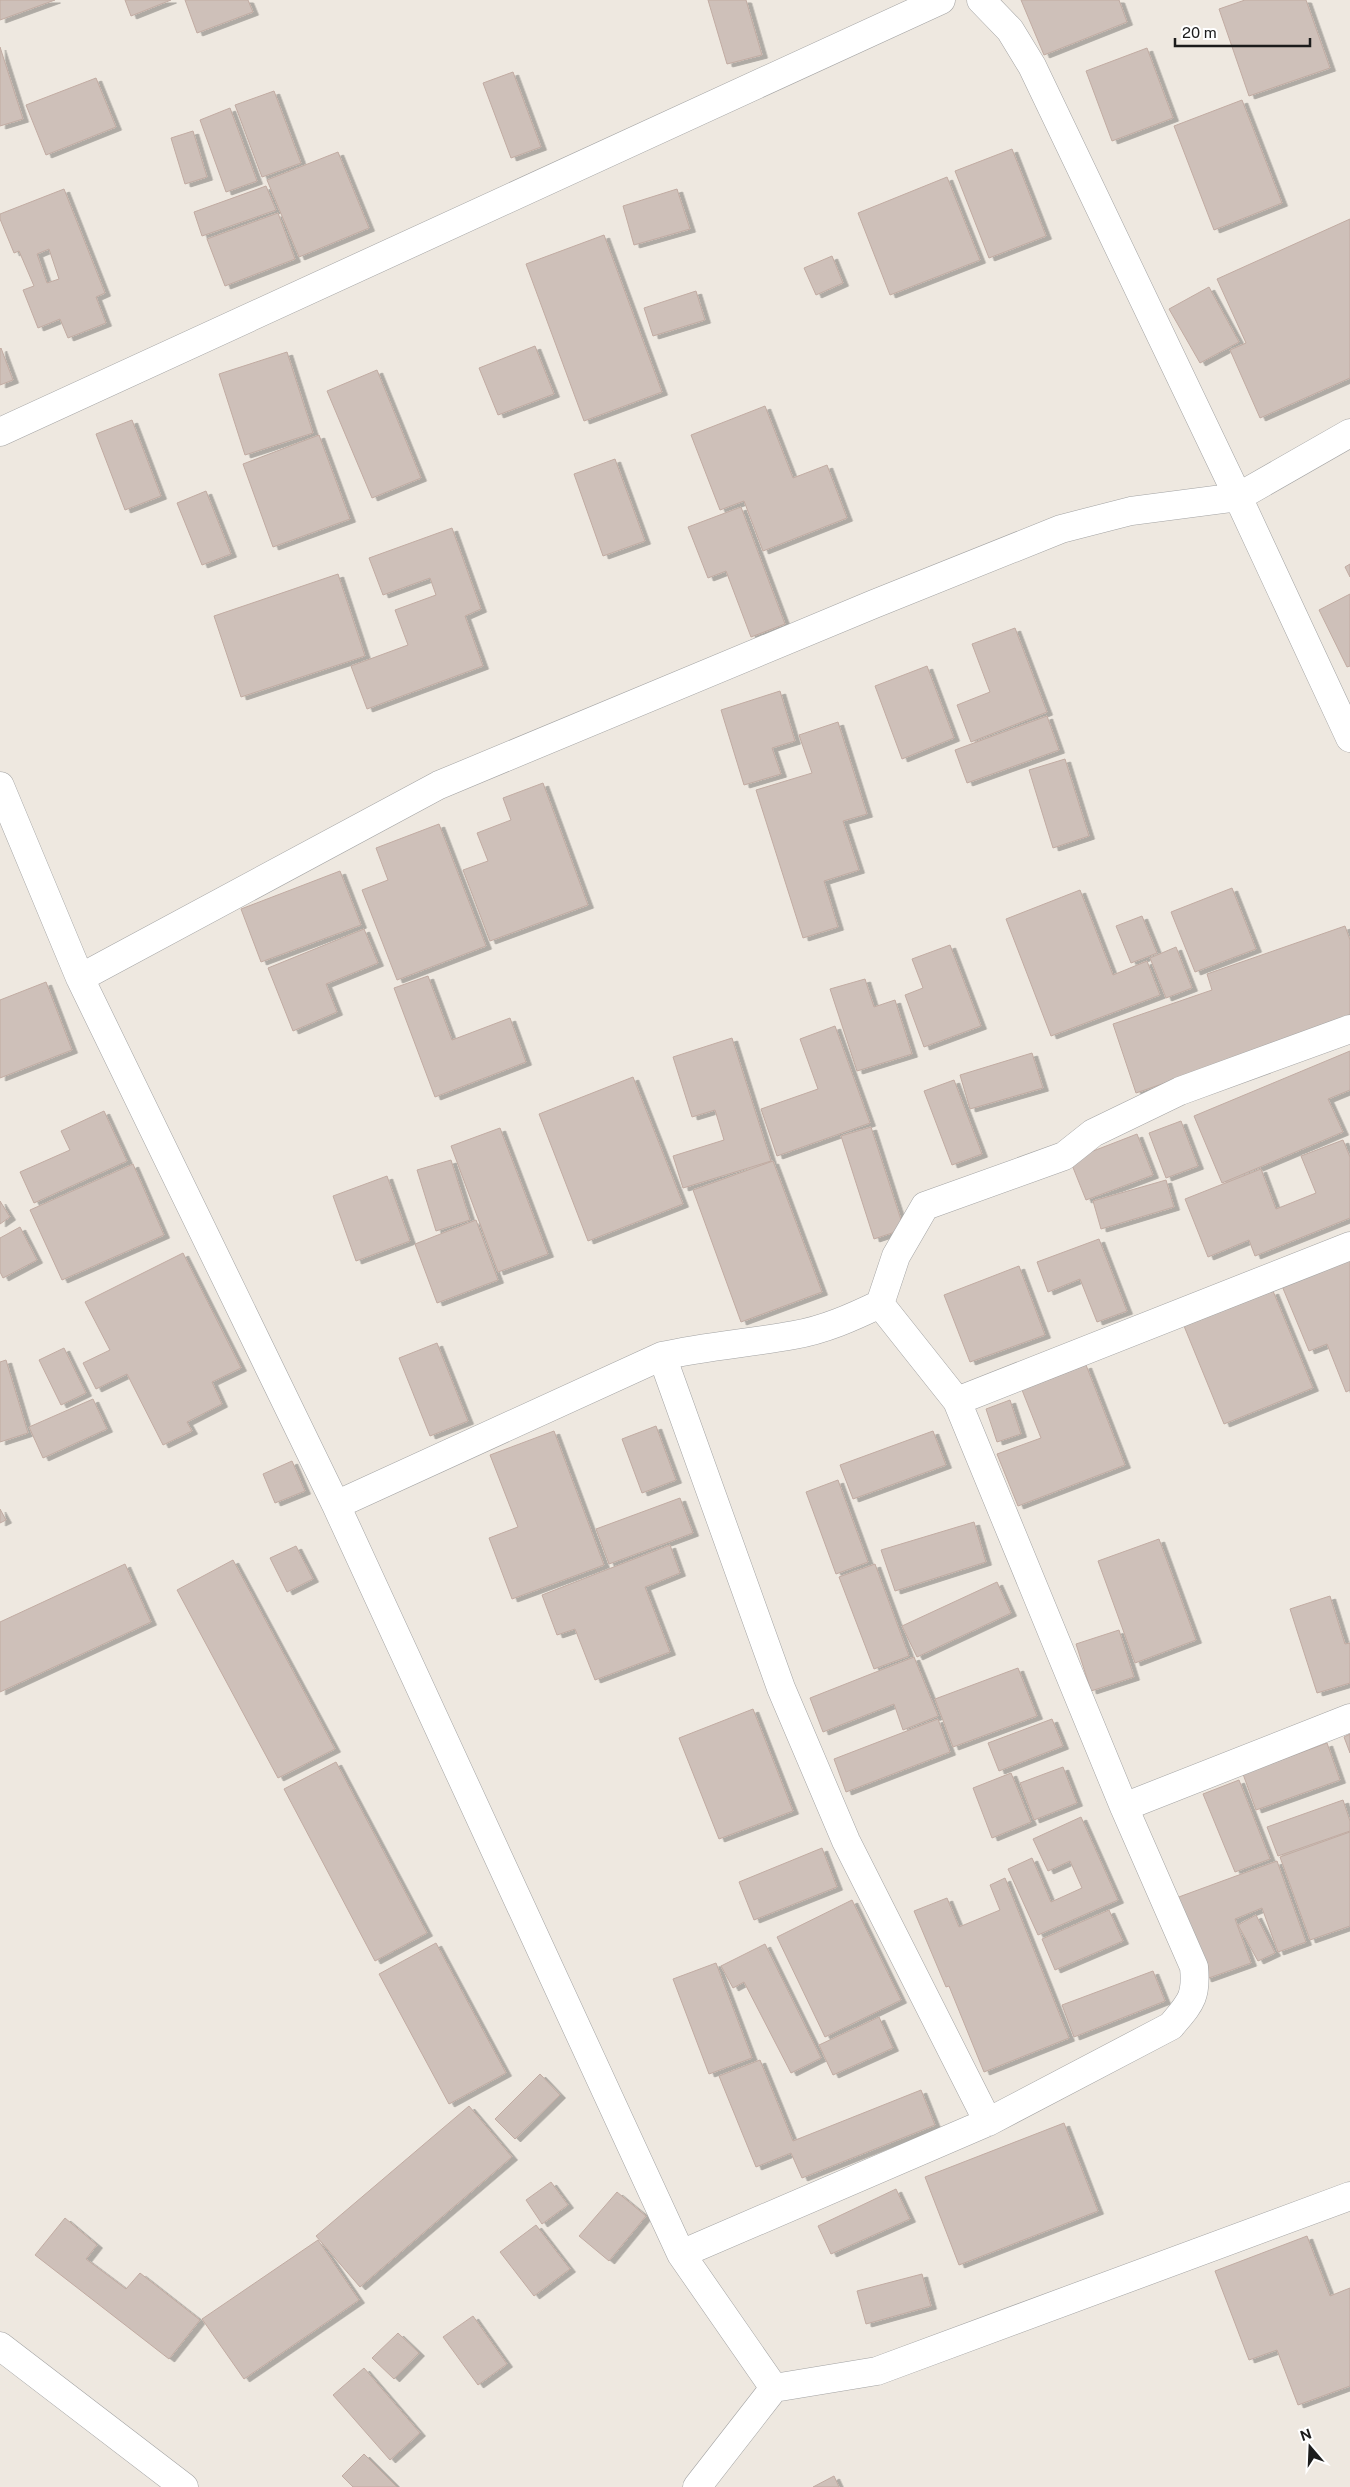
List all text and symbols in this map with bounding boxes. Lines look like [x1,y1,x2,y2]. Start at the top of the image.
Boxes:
scale bar [1175,15,1310,47]
text: 20 m [1182,24,1217,41]
north arrow [1285,2422,1335,2472]
text: N [1298,2425,1314,2444]

